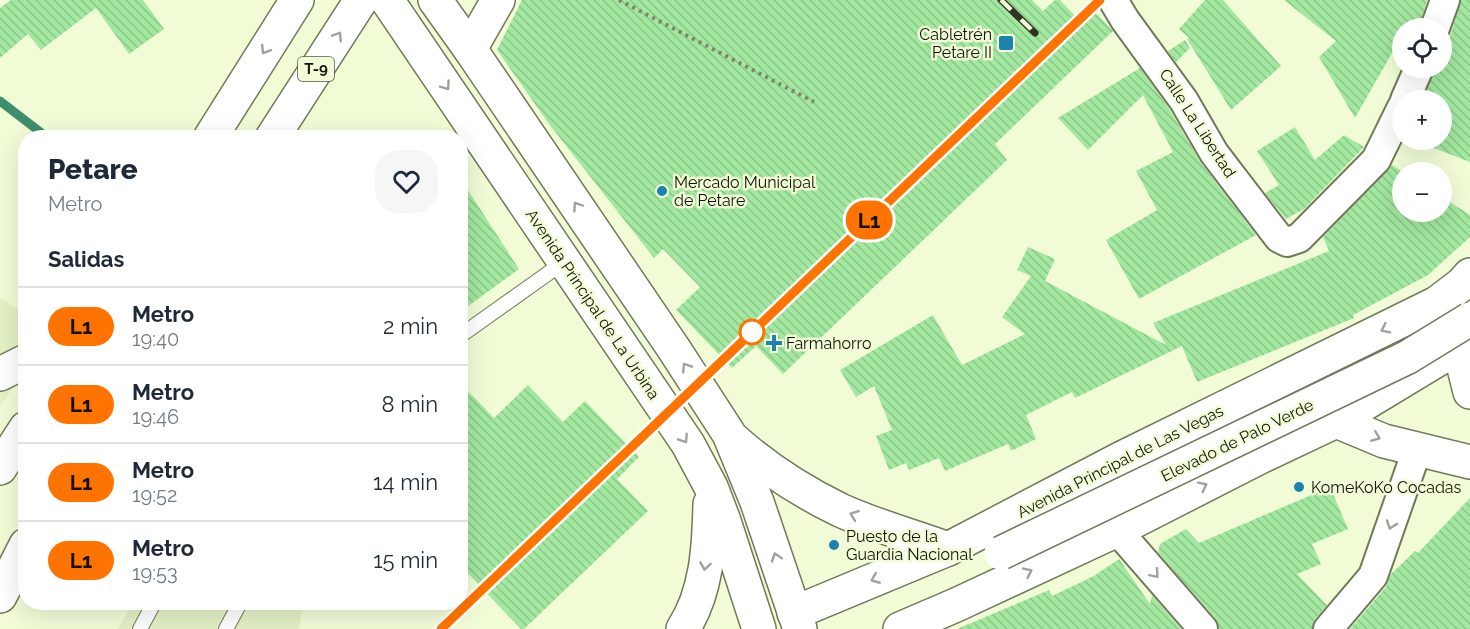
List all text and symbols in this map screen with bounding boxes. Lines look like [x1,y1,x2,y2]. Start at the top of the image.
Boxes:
map controls [1392,18,1452,222]
button: locate [1392,18,1452,78]
place label: Cabletrén Petare II [919,25,992,62]
one-way arrow [330,32,342,42]
marker: Cabletrén Petare II [997,34,1015,52]
one-way arrow [262,43,273,54]
road number: T-9 [298,57,334,81]
street label: Calle La Libertad [1155,65,1240,181]
one-way arrow [439,79,450,90]
button: + [1392,90,1452,150]
button: heart [375,150,438,213]
text: Petare [48,153,138,186]
button: − [1392,162,1452,222]
place label: Mercado Municipal de Petare [674,173,816,210]
marker: Mercado Municipal de Petare [655,184,669,198]
text: Metro [48,192,102,216]
line badge: L1 [842,200,896,240]
one-way arrow [573,201,584,212]
street label: Avenida Principal de La Urbina [522,206,663,403]
text: L1 [858,208,880,233]
text: Salidas [48,246,124,272]
text: Metro [132,301,194,327]
text: 2 min [383,313,438,339]
text: L1 [70,314,92,339]
unlabelled marker [739,319,765,345]
one-way arrow [1380,321,1391,333]
text: 19:40 [132,327,179,351]
place label: Farmahorro [786,334,871,353]
marker: Farmahorro [767,336,781,350]
one-way arrow [681,363,693,373]
text: Metro [132,379,194,405]
text: 8 min [382,391,438,417]
text: L1 [70,392,92,417]
street label: Elevado de Palo Verde [1158,395,1317,486]
street label: Avenida Principal de Las Vegas [1014,401,1227,522]
text: 19:46 [132,405,179,429]
one-way arrow [1370,430,1381,442]
one-way arrow [677,432,688,443]
text: Metro [132,457,194,483]
text: 14 min [373,469,438,495]
text: L1 [70,470,92,495]
place label: KomeKoKo Cocadas [1311,478,1462,497]
marker: KomeKoKo Cocadas [1292,480,1306,494]
one-way arrow [1197,482,1208,493]
text: 19:52 [132,483,177,507]
one-way arrow [849,509,860,522]
one-way arrow [1385,519,1398,530]
place label: Puesto de la Guardia Nacional [846,527,973,564]
text: Metro [132,535,194,561]
marker: Puesto de la Guardia Nacional [827,538,841,552]
text: 15 min [373,547,438,573]
text: L1 [70,548,92,573]
one-way arrow [770,552,783,563]
text: 19:53 [132,561,178,585]
one-way arrow [700,562,712,571]
one-way arrow [1022,567,1033,579]
one-way arrow [1148,567,1159,578]
one-way arrow [870,572,881,584]

